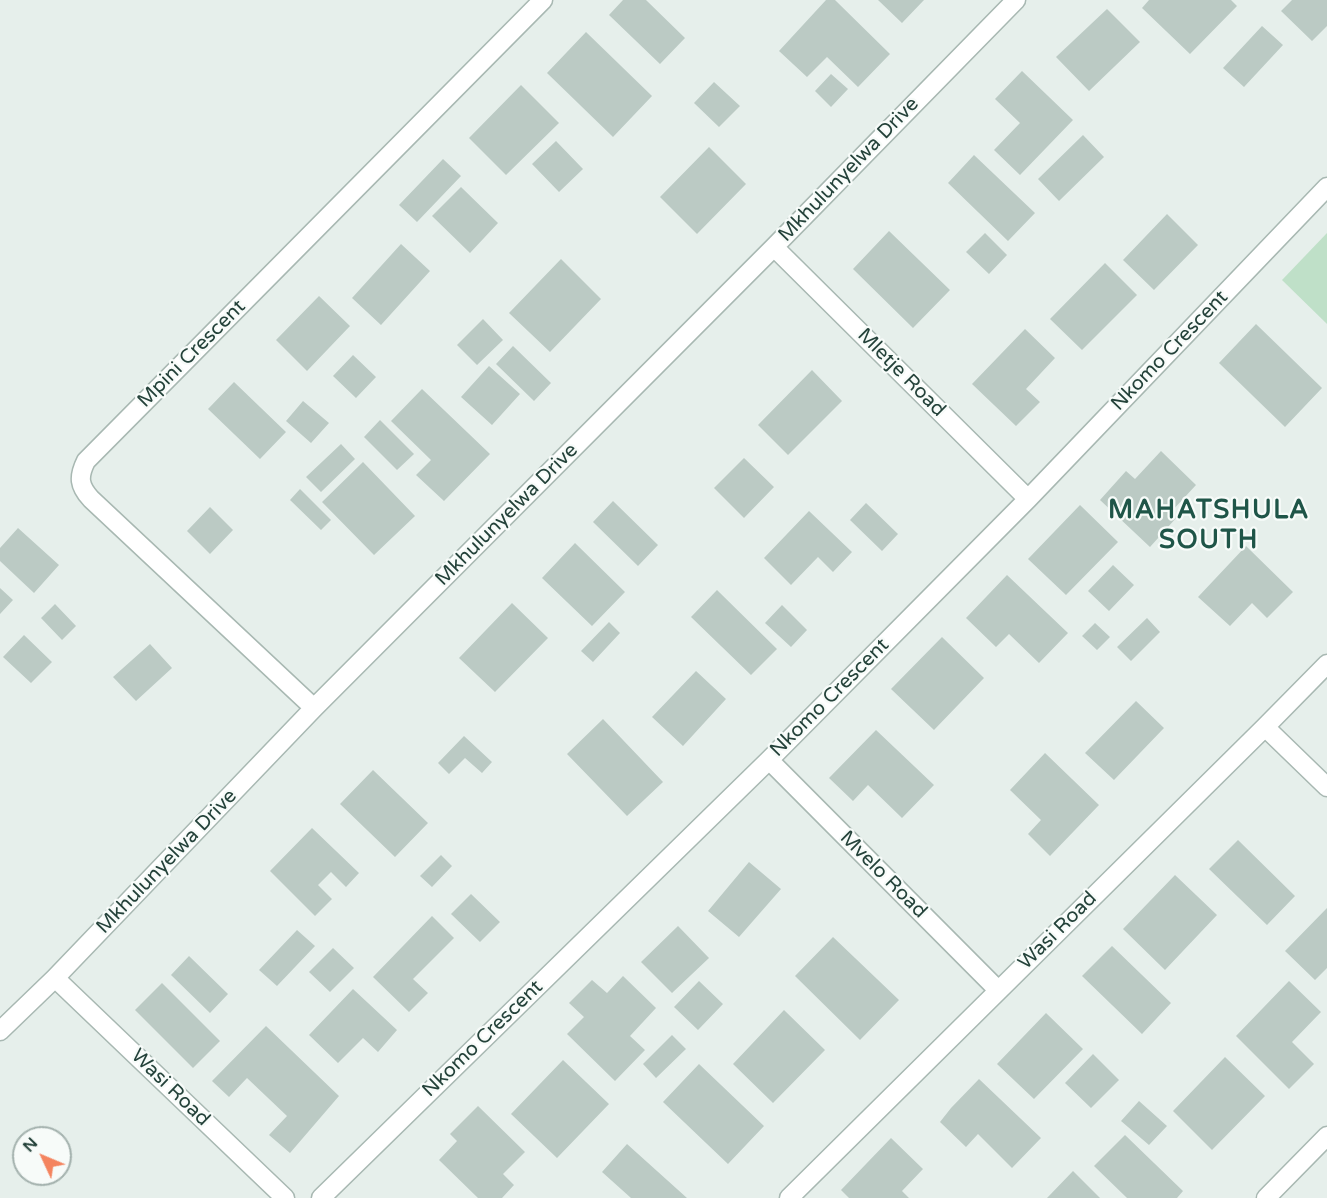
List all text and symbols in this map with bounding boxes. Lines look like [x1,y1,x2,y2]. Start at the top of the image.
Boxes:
street label: Mkhulunyelwa Drive [774,93,924,247]
street label: Nkomo Crescent [1106,286,1234,416]
street label: Mpini Crescent [133,295,251,413]
street label: Mletje Road [852,324,950,422]
street label: Mkhulunyelwa Drive [431,439,583,591]
district label: MAHATSHULA SOUTH [1108,495,1310,556]
street label: Nkomo Crescent [766,634,894,762]
street label: Mkhulunyelwa Drive [92,785,242,939]
street label: Mvelo Road [834,826,932,924]
street label: Wasi Road [1014,887,1102,975]
street label: Nkomo Crescent [418,975,548,1103]
street label: Wasi Road [125,1044,215,1132]
north arrow [12,1126,72,1186]
text: N [19,1133,42,1156]

